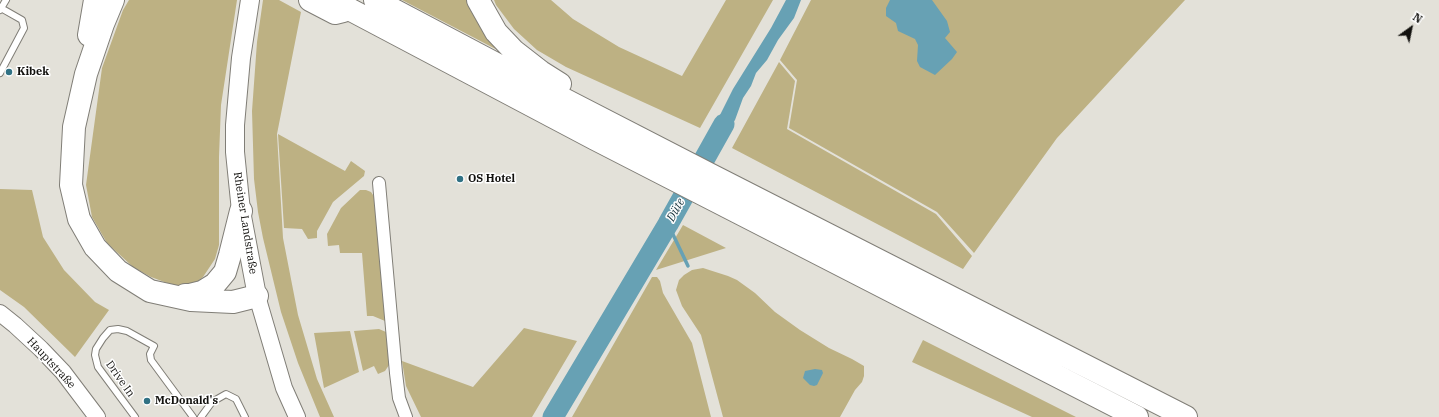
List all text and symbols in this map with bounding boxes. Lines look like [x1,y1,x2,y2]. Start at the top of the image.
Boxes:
north arrow [1391,8,1431,48]
text: N [1410,10,1425,26]
place label: Kibek [17,65,49,79]
marker: Kibek [4,67,14,77]
street label: Rheiner Landstraße [230,171,260,275]
place label: OS Hotel [468,172,515,186]
marker: OS Hotel [455,174,465,184]
water label: Düte [664,196,688,224]
street label: Hauptstraße [24,335,78,391]
street label: Drive In [103,358,137,400]
place label: McDonald's [155,394,218,408]
marker: McDonald's [142,396,152,406]

